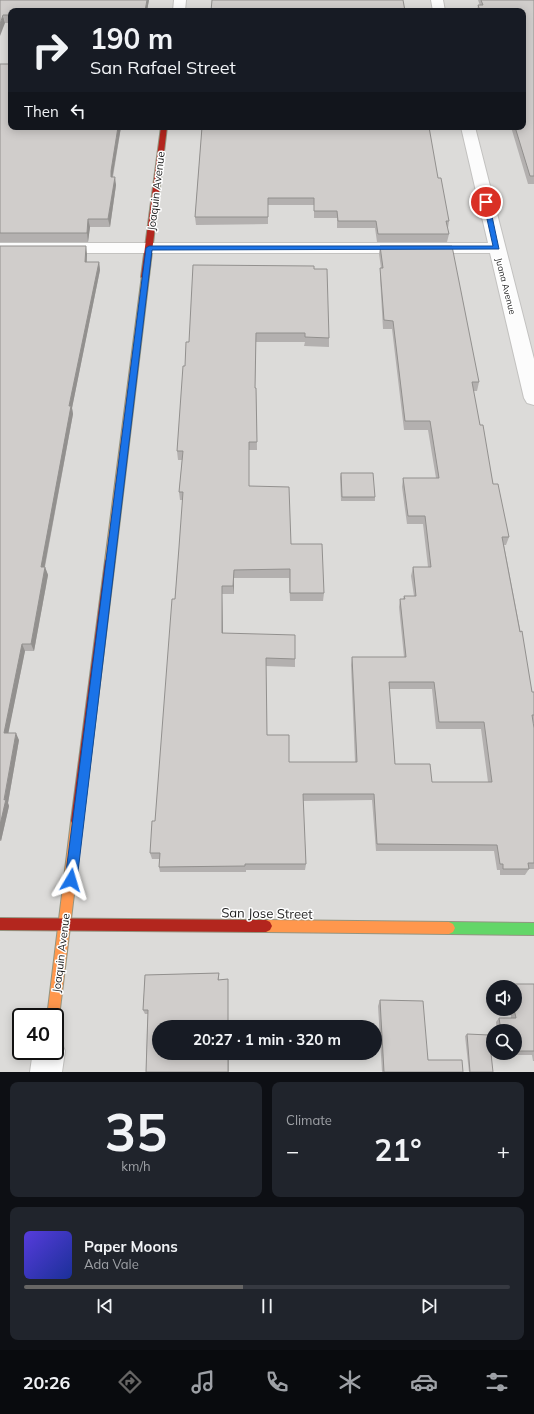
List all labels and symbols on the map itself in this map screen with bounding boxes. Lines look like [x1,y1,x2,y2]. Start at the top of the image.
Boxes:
street label: Joaquin Avenue [144,151,168,231]
pin [469,185,503,219]
street label: Juana Avenue [494,257,518,316]
position arrow [50,859,92,901]
street label: San Jose Street [221,904,313,922]
street label: Joaquin Avenue [49,913,73,993]
speed limit sign: 40 [12,1008,64,1060]

